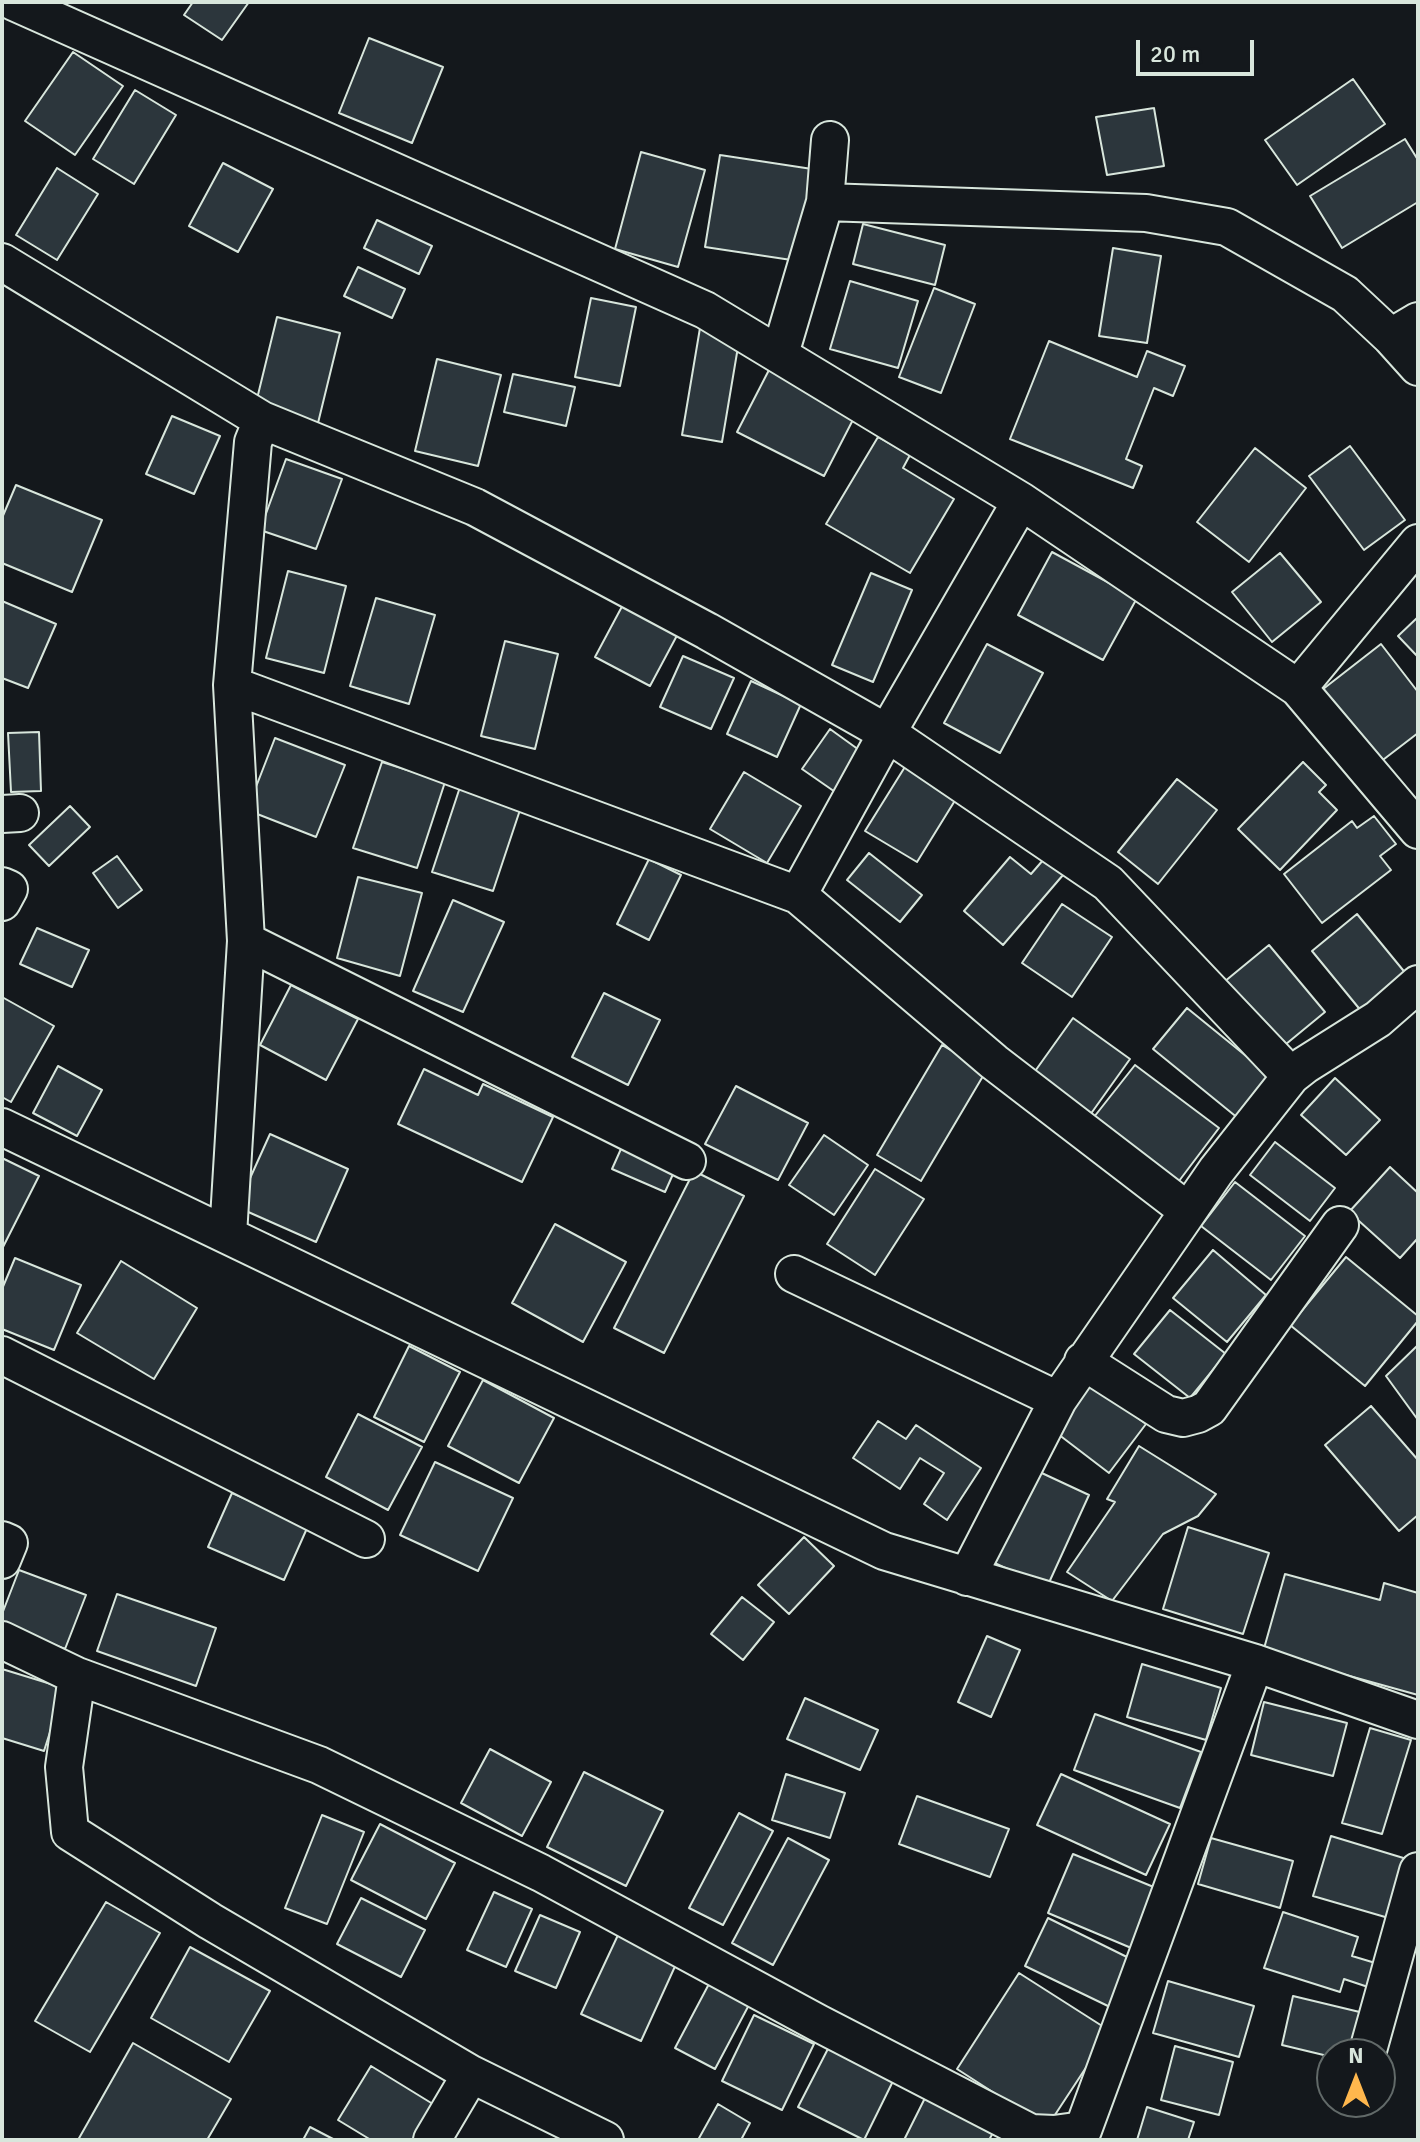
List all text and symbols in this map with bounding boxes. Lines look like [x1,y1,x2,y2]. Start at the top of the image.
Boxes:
scale bar [1140,24,1258,74]
text: 20 m [1150,39,1200,69]
north arrow [1316,2038,1396,2118]
text: N [1348,2042,1364,2069]

